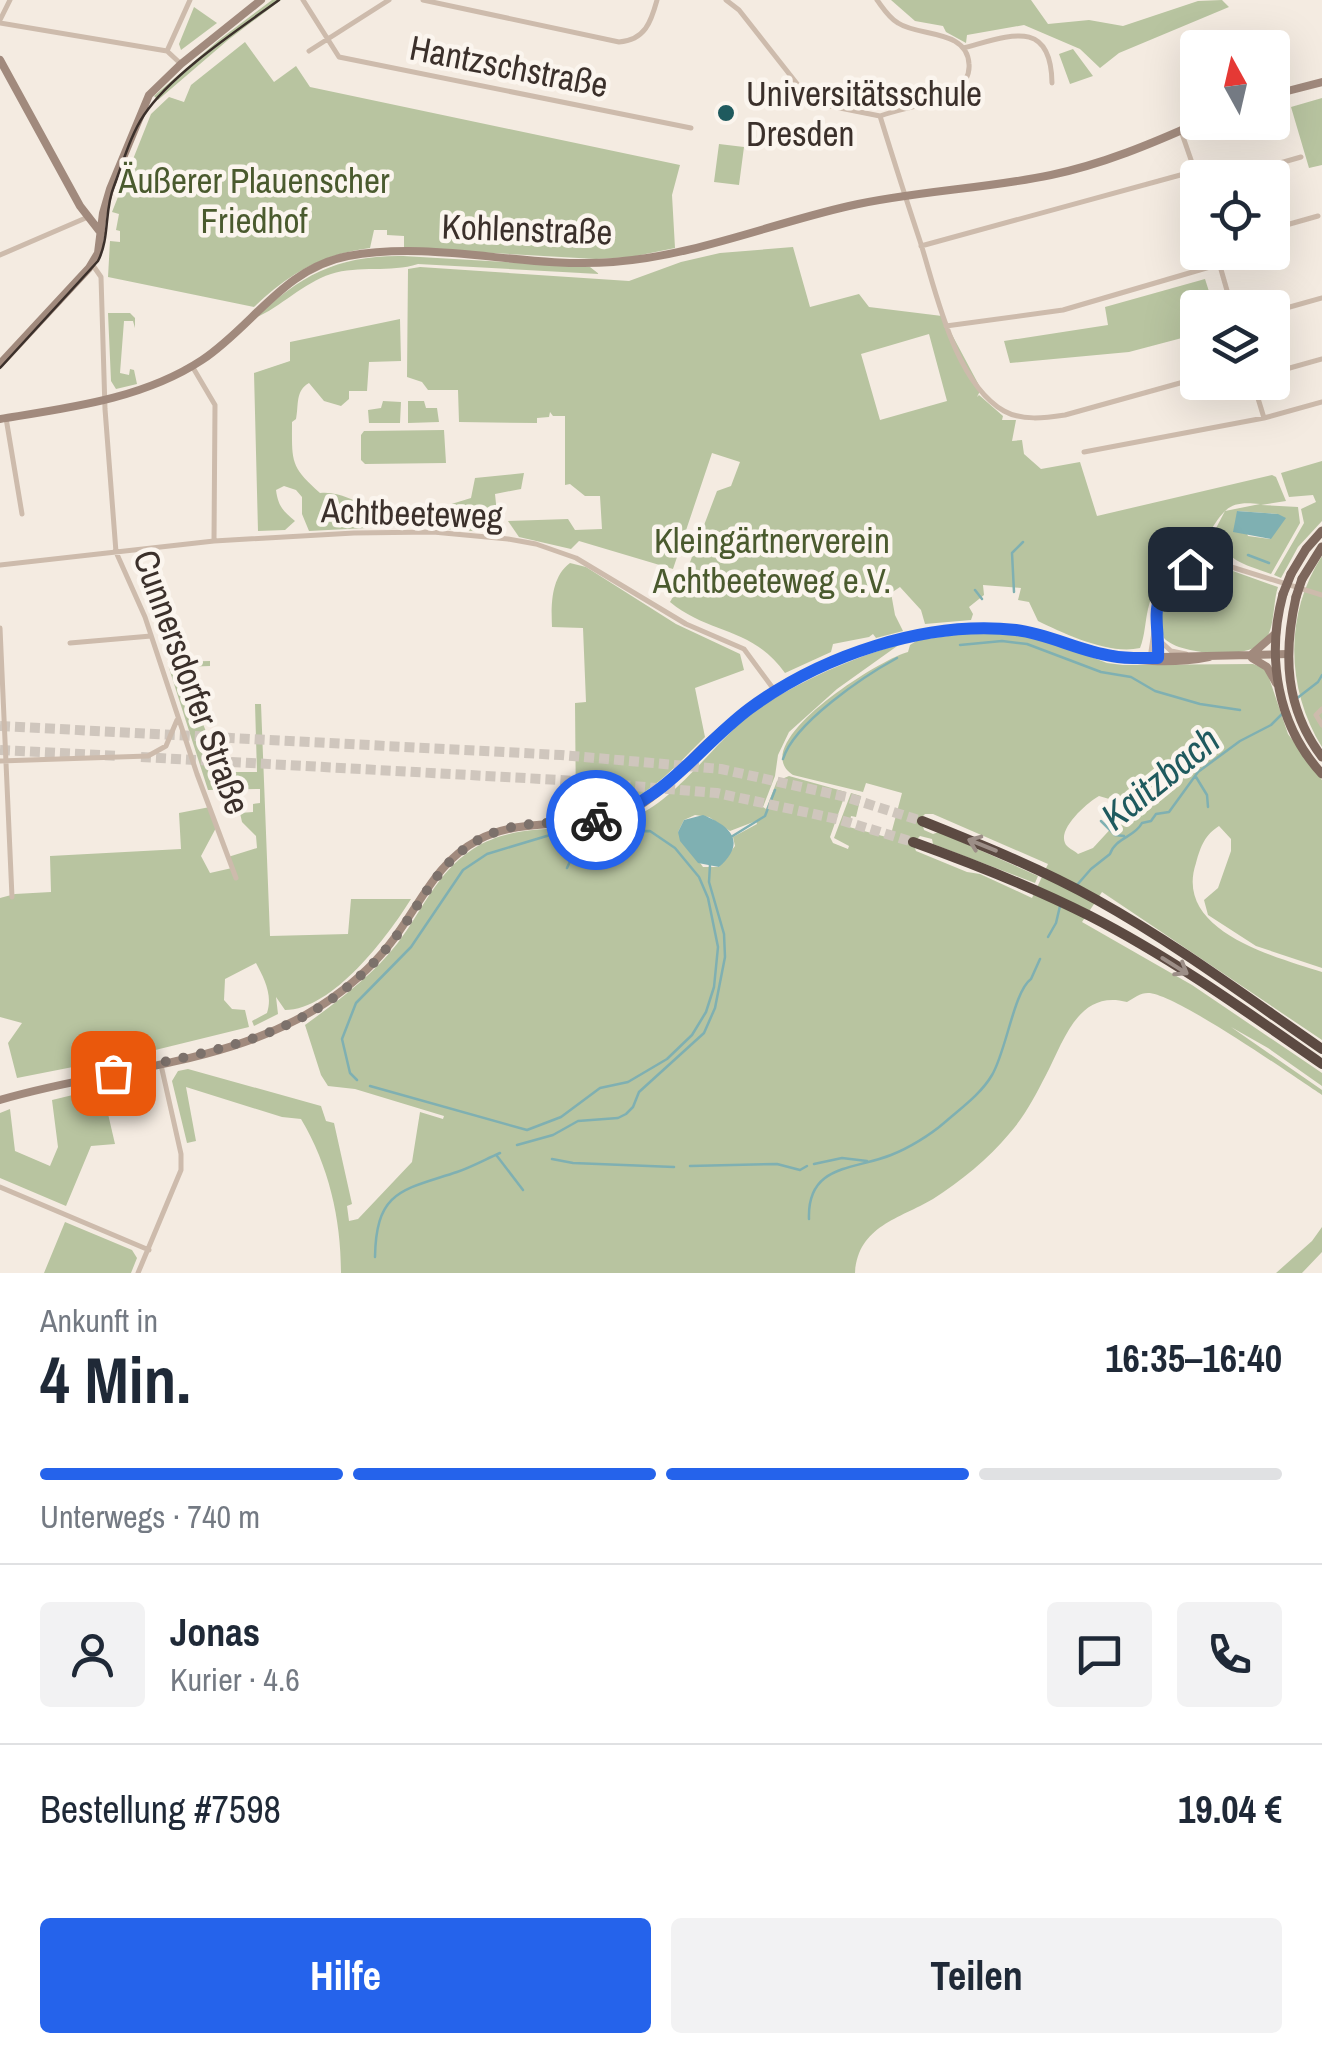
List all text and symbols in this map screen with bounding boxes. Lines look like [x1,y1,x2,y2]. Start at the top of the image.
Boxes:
street label: Hantzschstraße [406,24,612,108]
north arrow [1180,30,1290,140]
map controls [1180,30,1290,400]
place label: Universitätsschule Dresden [746,70,982,157]
marker: Universitätsschule Dresden [715,102,737,124]
park label: Äußerer Plauenscher Friedhof [117,157,390,244]
button: locate [1180,160,1290,270]
street label: Kohlenstraße [441,203,613,255]
button: layers [1180,290,1290,400]
street label: Achtbeeteweg [319,486,504,540]
park label: Kleingärtnerverein Achtbeeteweg e.V. [652,517,891,604]
pin [1148,527,1233,612]
icon: home [1163,542,1218,597]
street label: Cunnersdorfer Straße [122,544,262,820]
water label: Kaitzbach [1090,715,1230,841]
courier [546,770,646,870]
icon: bike [569,793,624,848]
one-way arrow [967,835,998,853]
one-way arrow [1160,956,1189,976]
pin [71,1031,156,1116]
icon: bag [86,1046,141,1101]
text: Ankunft in [40,1299,158,1342]
text: 16:35–16:40 [1105,1333,1282,1384]
text: 4 Min. [40,1336,191,1423]
text: Unterwegs · 740 m [40,1495,260,1538]
button: person [40,1602,145,1707]
button: chat [1047,1602,1152,1707]
button: phone [1177,1602,1282,1707]
text: Jonas [170,1607,260,1658]
text: Kurier · 4.6 [170,1658,300,1701]
text: Bestellung #7598 [40,1784,281,1835]
text: 19.04 € [1178,1784,1282,1835]
button: Hilfe [40,1918,651,2033]
button: Teilen [671,1918,1282,2033]

